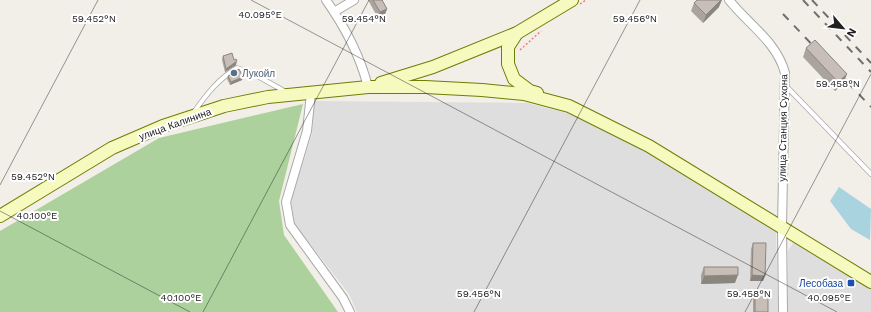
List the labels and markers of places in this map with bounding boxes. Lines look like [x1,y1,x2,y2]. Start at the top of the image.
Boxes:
marker: Лукойл [229,68,239,78]
place label: Лукойл [242,68,275,79]
place label: Лесобаза [799,278,843,289]
marker: Лесобаза [846,278,856,288]

